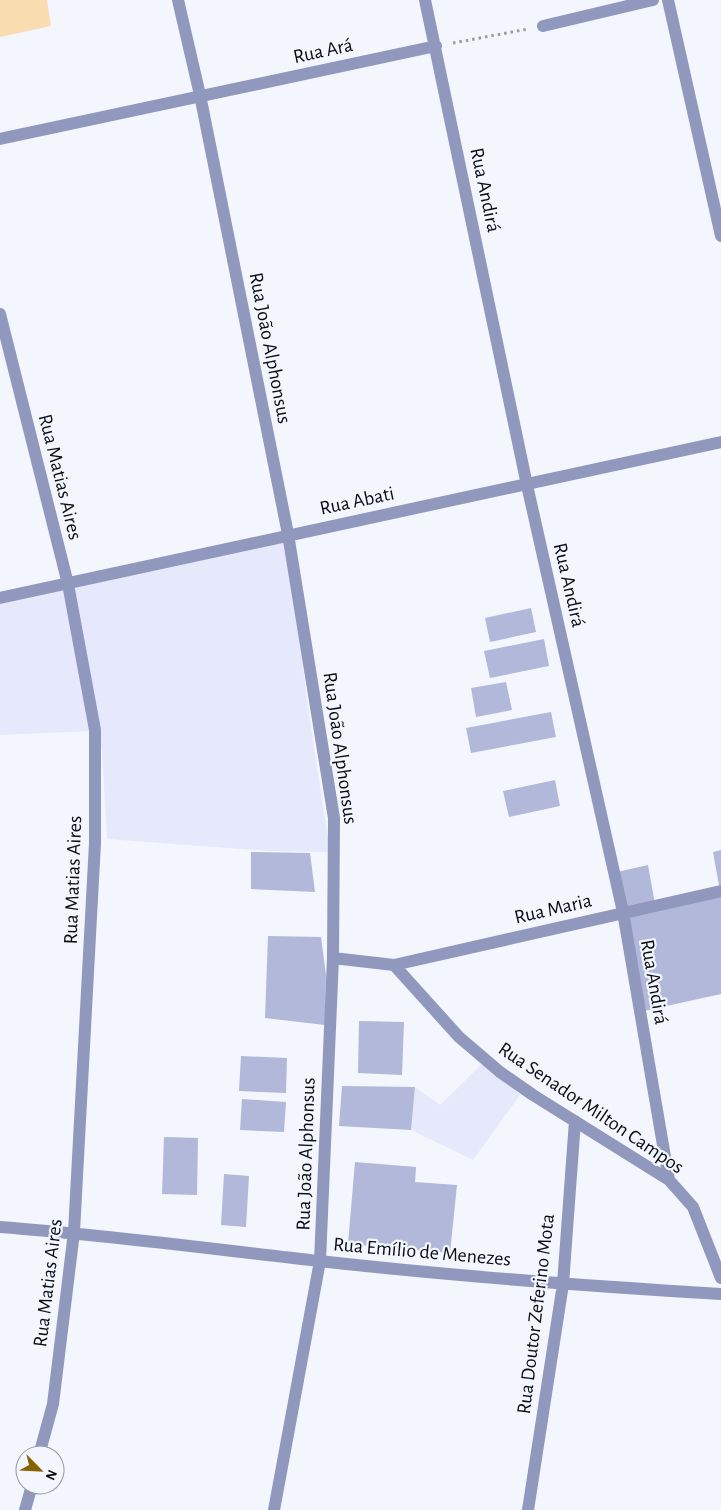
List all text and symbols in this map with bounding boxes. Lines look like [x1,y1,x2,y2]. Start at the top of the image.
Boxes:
street label: Rua Ará [291,35,355,67]
street label: Rua Andirá [466,146,504,234]
street label: Rua João Alphonsus [246,271,294,425]
street label: Rua Matias Aires [35,412,85,542]
street label: Rua Abati [318,483,396,519]
street label: Rua Andirá [550,541,588,629]
street label: Rua João Alphonsus [319,671,361,825]
street label: Rua Matias Aires [61,815,85,945]
street label: Rua Maria [512,890,594,928]
street label: Rua Andirá [637,938,671,1026]
street label: Rua Senador Milton Campos [495,1039,687,1177]
street label: Rua João Alphonsus [293,1077,319,1231]
street label: Rua Doutor Zeferino Mota [514,1213,558,1415]
street label: Rua Matias Aires [30,1218,66,1348]
street label: Rua Emílio de Menezes [332,1234,512,1270]
north arrow [15,1445,65,1495]
text: N [43,1468,59,1482]

